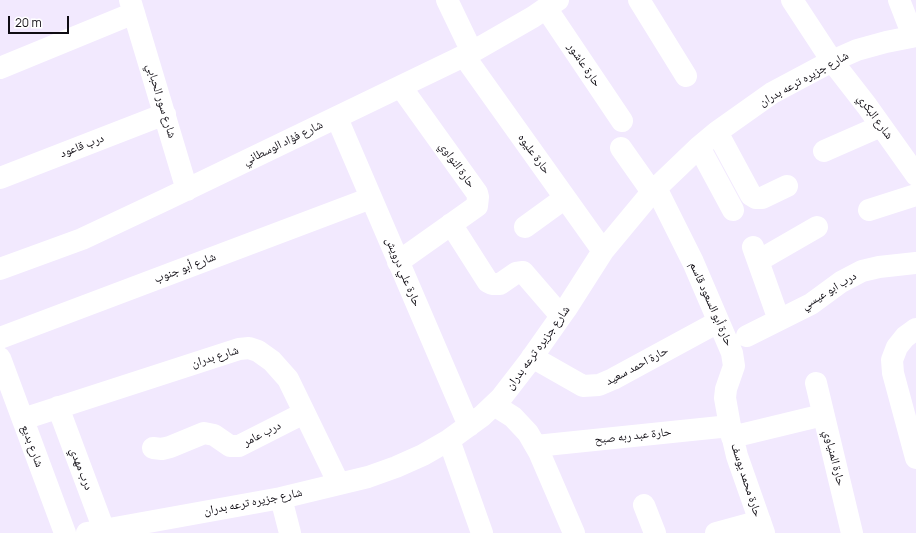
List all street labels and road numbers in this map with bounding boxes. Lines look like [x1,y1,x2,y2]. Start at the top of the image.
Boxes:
street label: حارة عاشور [564,40,604,90]
street label: شارع جزيره ترعه بدران [757,48,851,110]
street label: شارع سور الحبابي [143,62,179,140]
street label: شارع البكري [854,92,896,142]
street label: شارع فؤاد الوسطاني [241,117,325,169]
street label: درب قاعود [58,131,106,161]
street label: حارة عليوه [515,131,553,177]
street label: حارة النواوي [436,139,478,191]
street label: حارة علي درويش [382,235,424,309]
street label: شارع أبو جنوب [152,250,218,286]
street label: حارة أبو السعود قاسم [686,260,736,348]
street label: درب ابو عيسي [799,269,859,313]
street label: شارع جزيره ترعه بدران [503,303,573,393]
street label: شارع بدران [190,343,240,371]
street label: حارة احمد سعيد [603,343,671,389]
street label: درب عامر [241,418,283,450]
street label: شارع بديع [18,423,46,469]
street label: حارة عبد ربه صبح [594,425,672,447]
street label: حارة المنياوي [820,429,848,487]
street label: حارة محمد يوسف [727,441,765,519]
street label: درب مهدي [66,446,96,492]
street label: شارع جزيره ترعه بدران [202,485,304,519]

